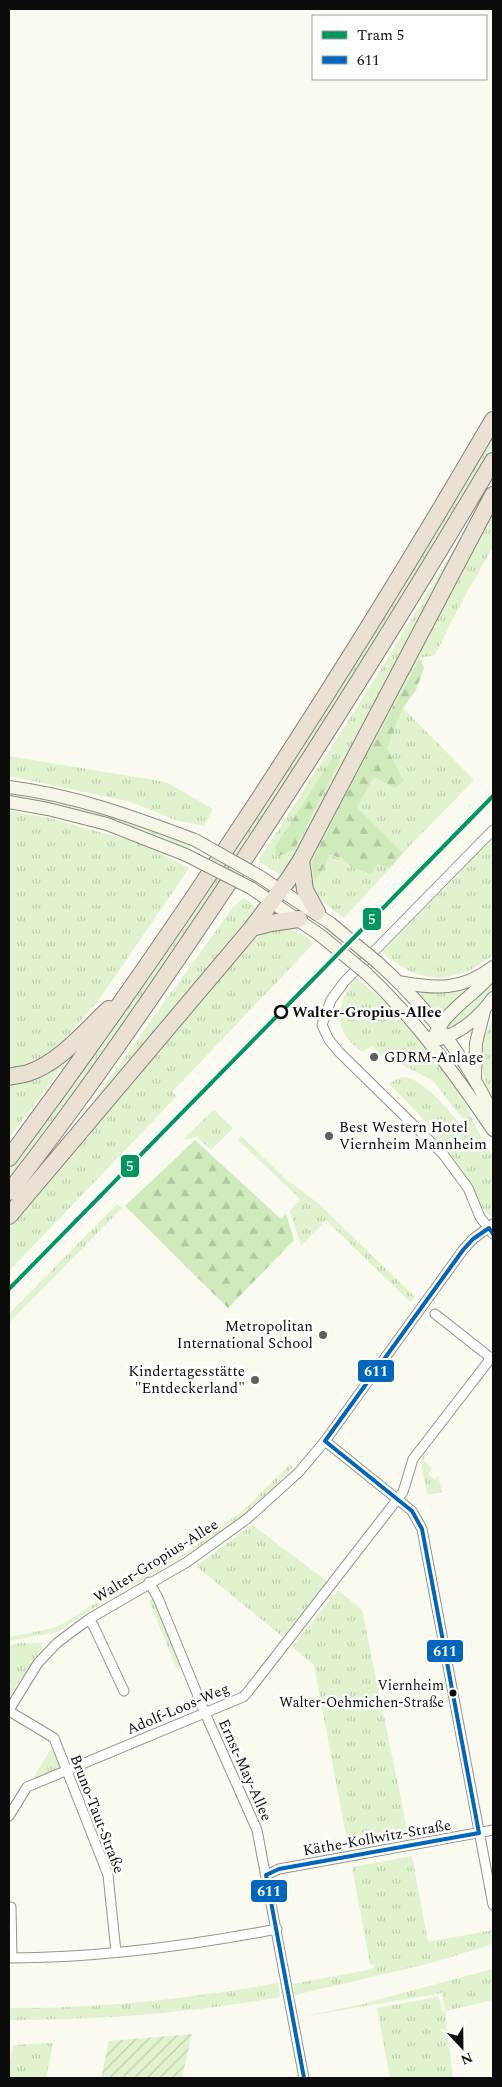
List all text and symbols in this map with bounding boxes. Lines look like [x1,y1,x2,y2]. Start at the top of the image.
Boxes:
legend [312,15,487,80]
text: Tram 5 [357,24,404,47]
text: 611 [357,49,380,72]
line badge: 5 [362,907,382,931]
text: 5 [368,909,376,930]
place label: Walter-Gropius-Allee [292,1001,442,1024]
marker: Walter-Gropius-Allee [274,1005,288,1019]
place label: GDRM-Anlage [384,1046,484,1069]
marker: GDRM-Anlage [368,1051,380,1063]
place label: Best Western Hotel Viernheim Mannheim [339,1116,487,1156]
marker: Best Western Hotel Viernheim Mannheim [323,1130,335,1142]
line badge: 5 [120,1154,140,1178]
text: 5 [126,1156,134,1177]
place label: Metropolitan International School [177,1315,313,1355]
marker: Metropolitan International School [317,1329,329,1341]
line badge: 611 [357,1359,395,1383]
place label: Kindertagesstätte "Entdeckerland" [128,1360,245,1400]
text: 611 [364,1361,388,1382]
marker: Kindertagesstätte "Entdeckerland" [249,1374,261,1386]
street label: Walter-Gropius-Allee [89,1513,223,1609]
line badge: 611 [426,1639,464,1663]
text: 611 [433,1641,457,1662]
place label: Viernheim Walter-Oehmichen-Straße [279,1675,444,1713]
street label: Adolf-Loos-Weg [123,1677,233,1741]
marker: Viernheim Walter-Oehmichen-Straße [448,1688,458,1698]
street label: Ernst-May-Allee [212,1715,278,1825]
street label: Bruno-Taut-Straße [64,1751,130,1877]
street label: Käthe-Kollwitz-Straße [301,1814,453,1862]
line badge: 611 [250,1879,288,1903]
text: 611 [257,1881,281,1902]
north arrow [437,2022,487,2072]
text: N [457,2047,476,2070]

